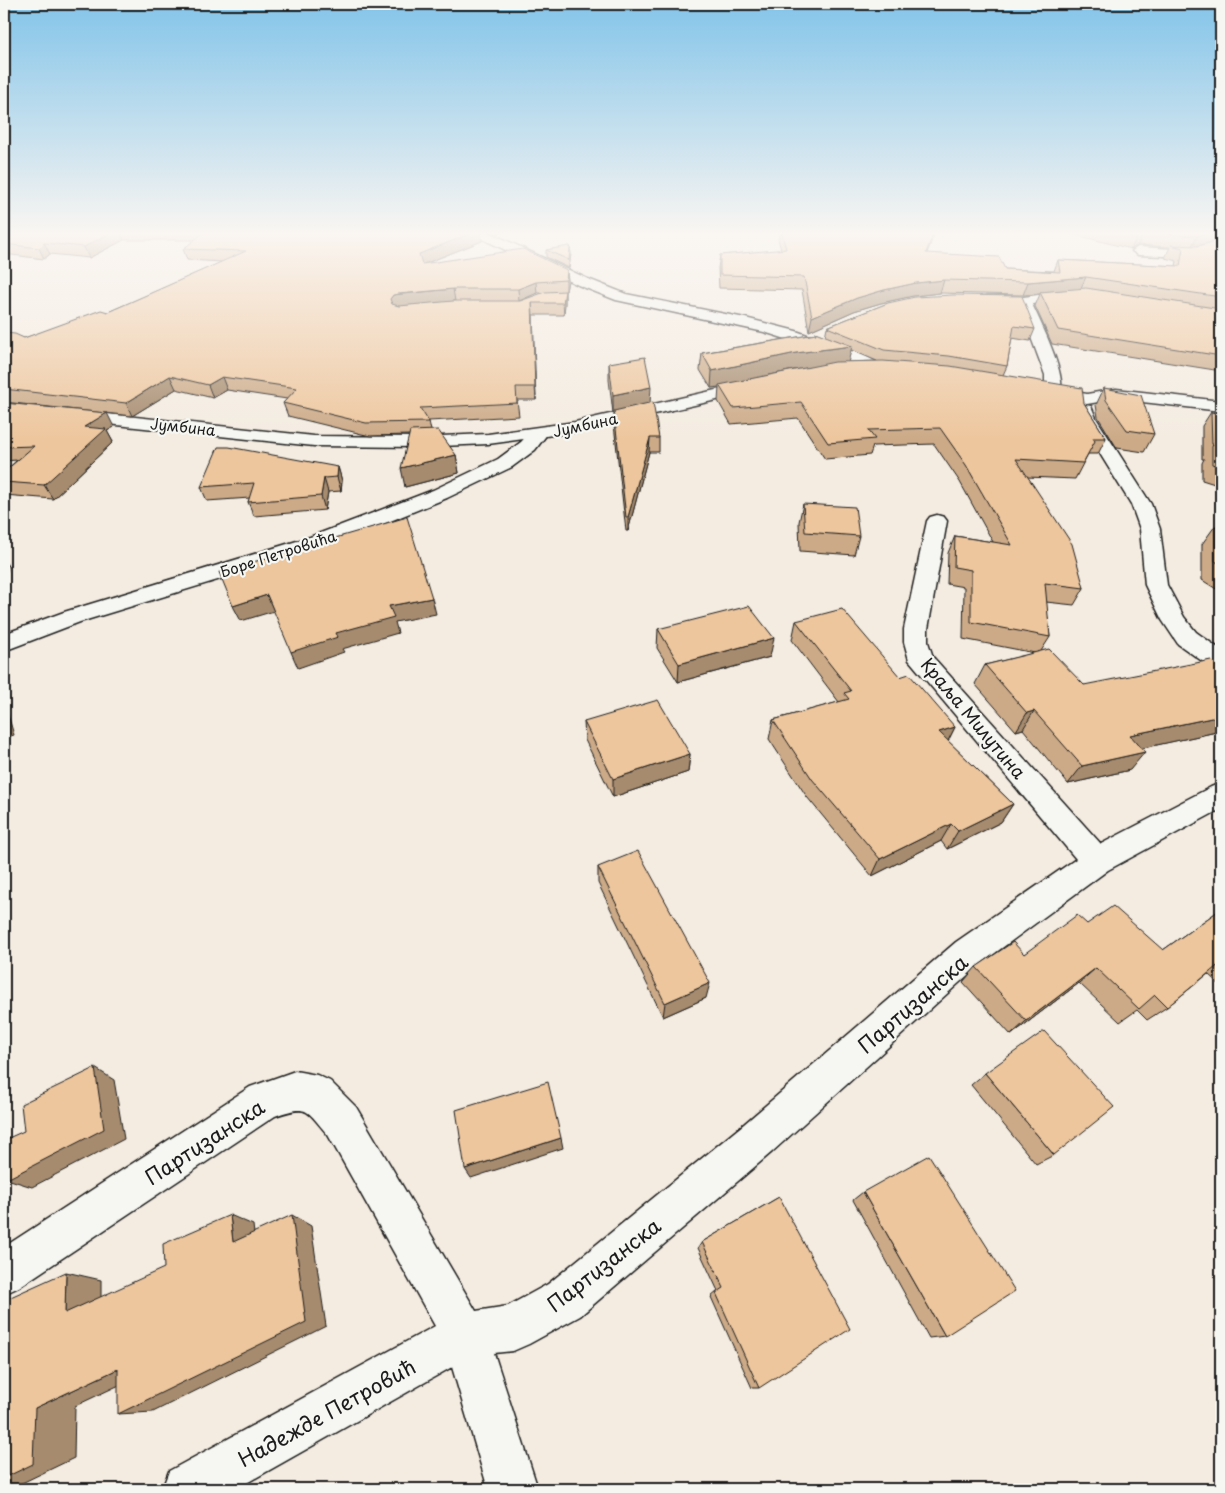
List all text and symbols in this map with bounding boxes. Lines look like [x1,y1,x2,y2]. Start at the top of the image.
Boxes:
street label: Јумбина [551,406,620,442]
street label: Јумбина [149,411,217,441]
street label: Боре Петровића [217,523,339,583]
street label: Краља Милутина [915,652,1033,785]
street label: Партизанска [850,946,974,1060]
street label: Партизанска [138,1090,270,1192]
street label: Партизанска [539,1209,667,1319]
street label: Надежде Петровић [231,1350,421,1474]

